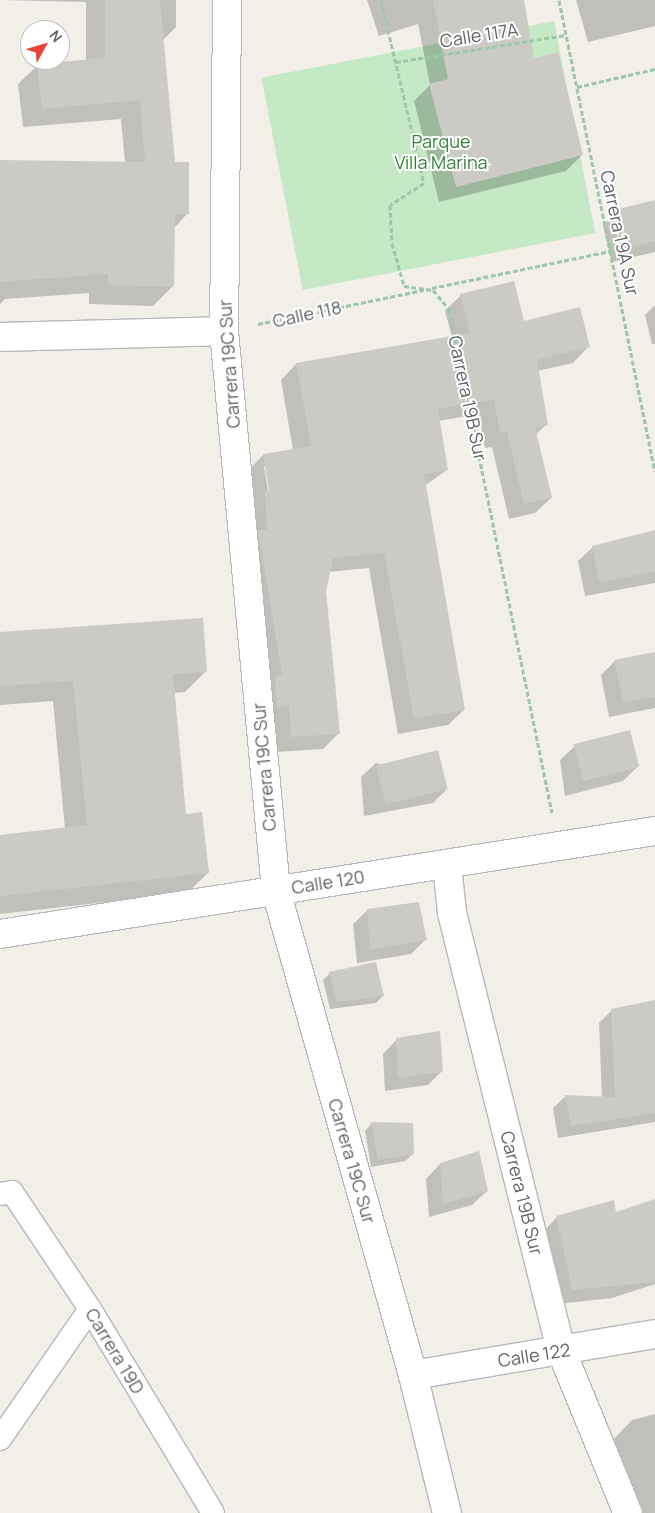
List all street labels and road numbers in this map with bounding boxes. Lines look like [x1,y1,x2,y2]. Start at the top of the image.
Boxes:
street label: Calle 117A [438,18,520,52]
street label: Carrera 19A Sur [596,168,644,298]
street label: Calle 118 [271,296,343,332]
street label: Carrera 19C Sur [214,299,244,429]
street label: Carrera 19B Sur [444,334,492,462]
street label: Carrera 19C Sur [248,702,280,832]
street label: Calle 120 [290,866,366,898]
street label: Carrera 19C Sur [324,1096,380,1226]
street label: Carrera 19B Sur [496,1129,548,1257]
street label: Carrera 19D [81,1304,149,1398]
street label: Calle 122 [496,1339,572,1371]

